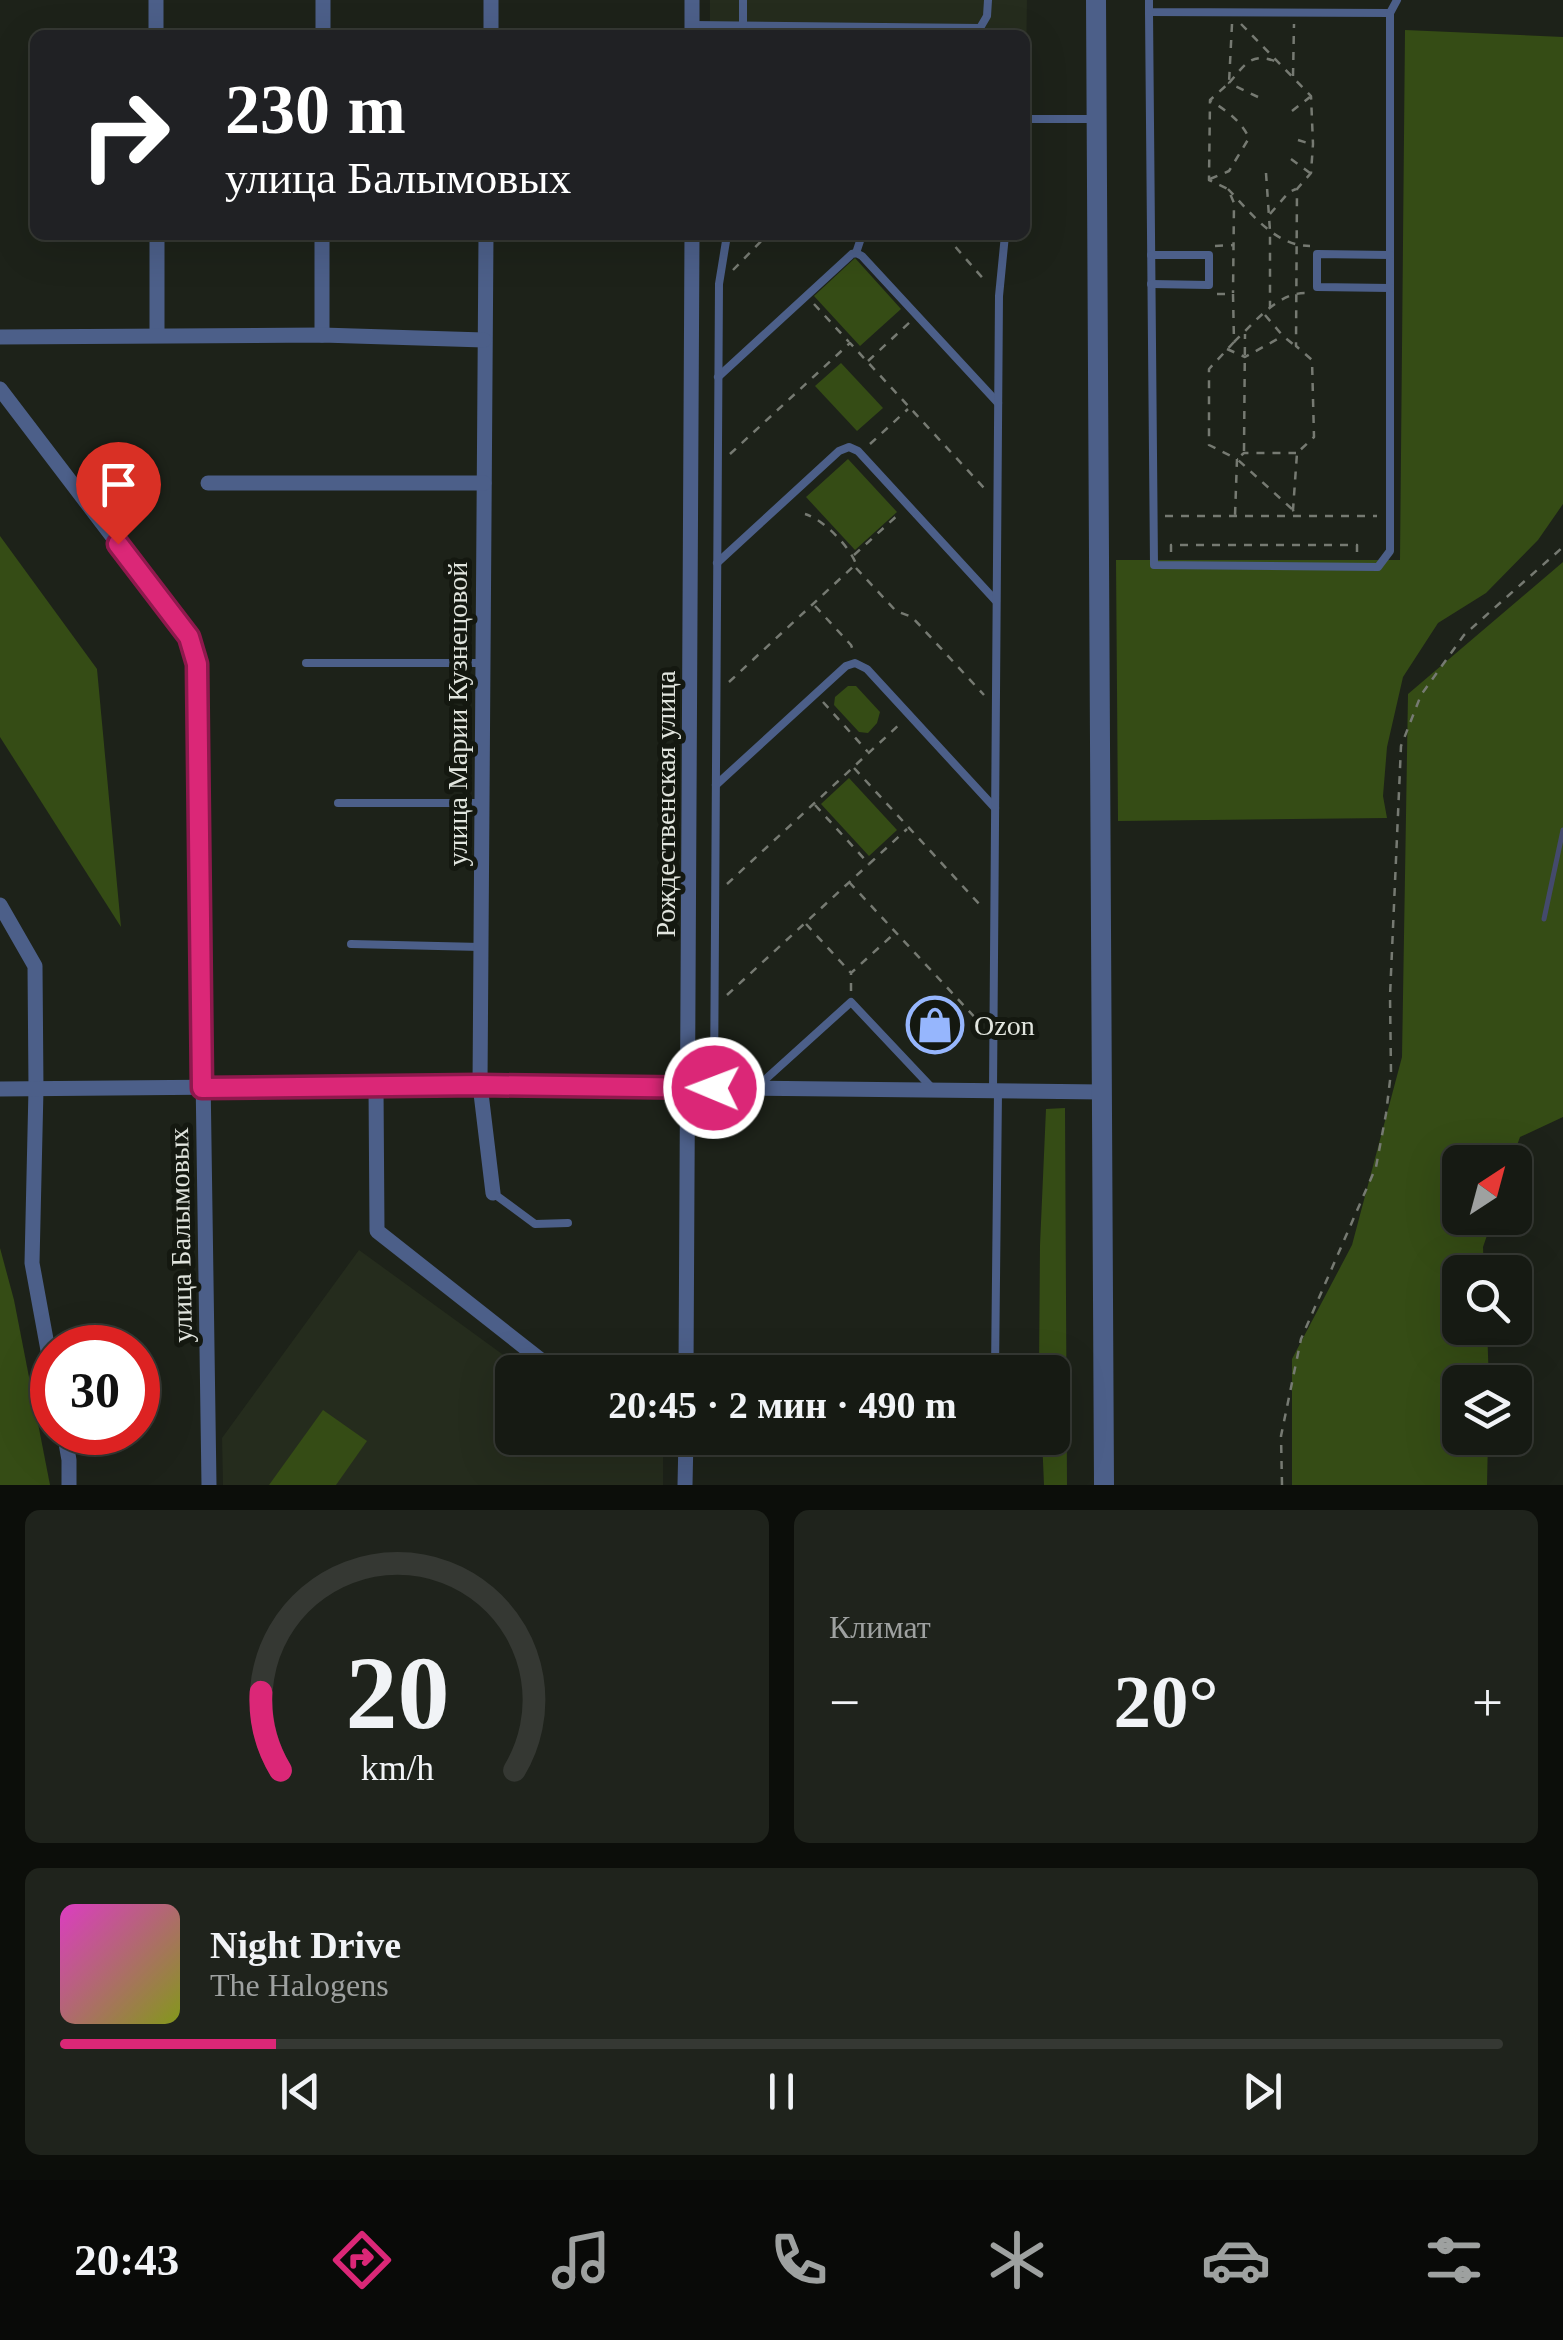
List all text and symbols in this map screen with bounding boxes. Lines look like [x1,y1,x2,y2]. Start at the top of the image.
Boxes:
icon: right [60,70,190,200]
text: 230 m [225,71,406,148]
text: улица Балымовых [225,153,571,203]
pin [76,442,161,545]
icon: arrive [91,457,146,512]
street label: улица Марии Кузнецовой [442,562,473,866]
street label: Рождественская улица [650,670,681,938]
shop icon: Ozon [905,995,965,1055]
place label: Ozon [974,1010,1035,1041]
position arrow [662,1036,766,1140]
street label: улица Балымовых [163,1127,198,1343]
north arrow [1442,1145,1532,1235]
map controls [1442,1145,1532,1455]
button: search [1442,1255,1532,1345]
speed limit sign: 30 [30,1325,160,1455]
button: layers [1442,1365,1532,1455]
text: 20:45 · 2 мин · 490 m [608,1384,957,1426]
text: Климат [829,1609,931,1645]
text: 20 [345,1635,449,1750]
text: 20° [1114,1660,1219,1743]
text: − [829,1672,860,1733]
text: + [1472,1672,1503,1733]
text: km/h [360,1748,434,1788]
text: Night Drive [210,1924,401,1966]
text: The Halogens [210,1967,389,2003]
icon: previous [273,2064,328,2119]
icon: pause [754,2064,809,2119]
icon: next [1235,2064,1290,2119]
icon: directions [327,2225,397,2295]
icon: music [546,2225,616,2295]
icon: phone [764,2225,834,2295]
icon: climate [982,2225,1052,2295]
icon: car [1201,2225,1271,2295]
icon: filters [1419,2225,1489,2295]
text: 20:43 [74,2235,179,2285]

